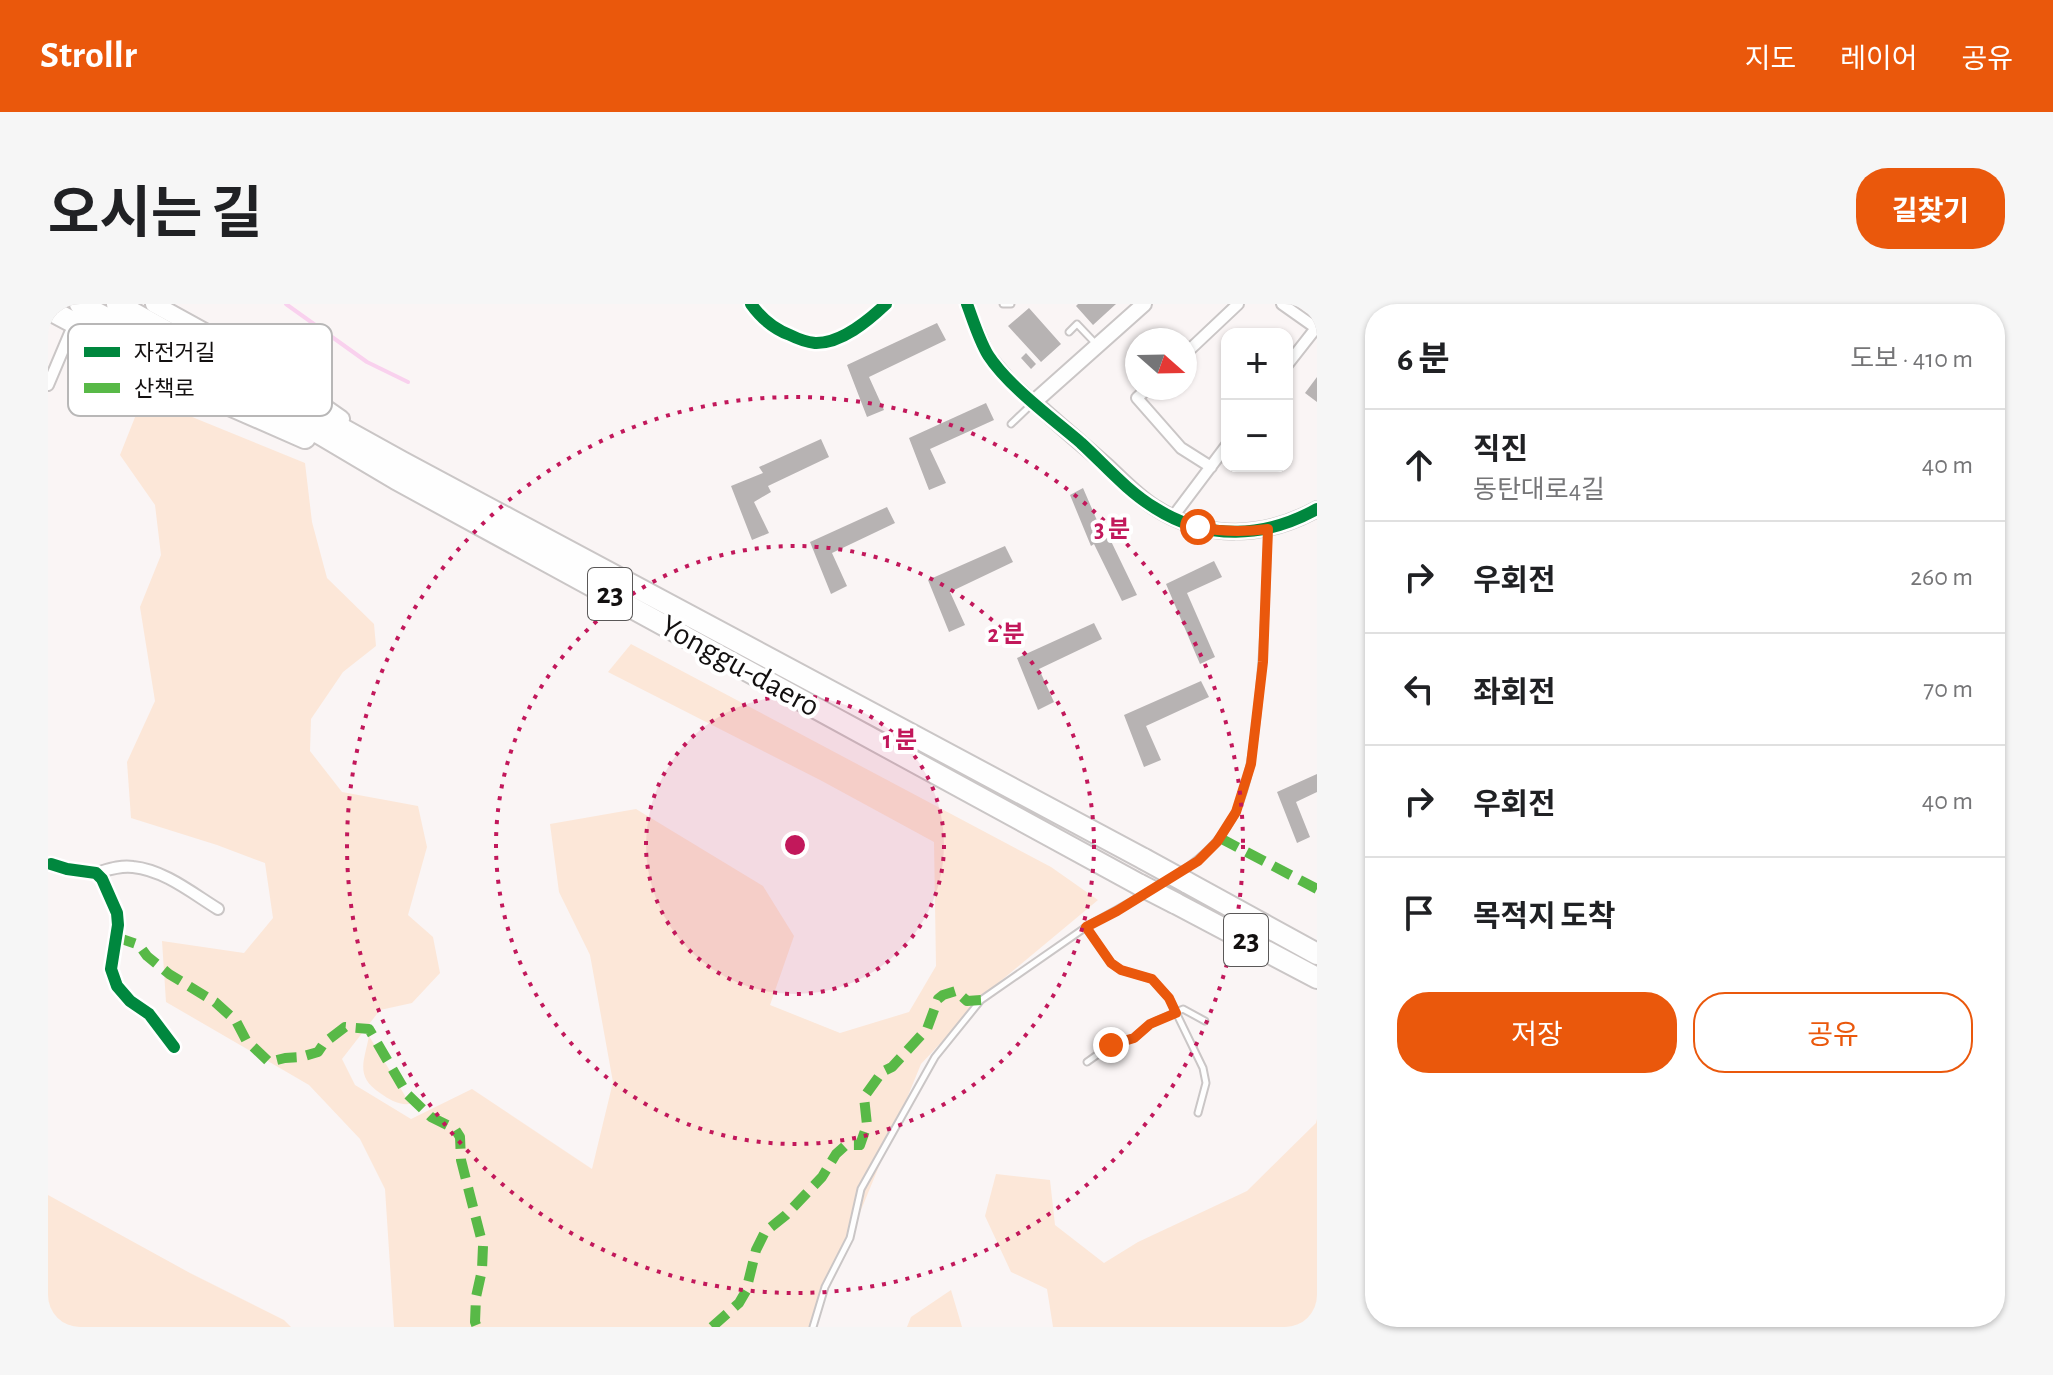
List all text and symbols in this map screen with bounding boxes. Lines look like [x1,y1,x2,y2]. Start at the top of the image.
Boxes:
text: Strollr [40,37,137,75]
text: 지도 [1745,46,1796,74]
text: 레이어 [1840,46,1917,74]
text: 공유 [1961,46,2013,74]
button: 길찾기 [1856,168,2005,249]
text: 오시는 길 [48,187,263,243]
legend [68,324,332,416]
north arrow [1125,328,1197,400]
map controls [1221,328,1293,472]
button: + [1221,328,1293,400]
text: 자전거길 [134,341,215,364]
text: 6 분 [1397,343,1450,377]
text: 도보 · 410 m [1850,346,1973,372]
text: 산책로 [134,377,195,400]
button: − [1221,400,1293,472]
text: 직진 [1473,435,1528,465]
icon: ahead [1397,443,1441,487]
text: 40 m [1922,452,1973,478]
text: 동탄대로4길 [1473,477,1605,503]
route start [1180,509,1216,545]
text: 3 분 [1094,517,1130,542]
icon: right [1397,555,1441,599]
text: 260 m [1910,564,1973,590]
text: 우회전 [1473,566,1556,596]
road number: 23 [588,568,632,620]
street label: Yonggu-daero [655,609,825,723]
text: 2 분 [987,622,1025,647]
icon: left [1397,667,1441,711]
text: 70 m [1923,676,1973,702]
text: 좌회전 [1473,678,1556,708]
text: 1 분 [883,728,917,753]
icon: right [1397,779,1441,823]
text: 40 m [1922,788,1973,814]
text: 우회전 [1473,790,1556,820]
centre of rings [781,831,809,859]
icon: arrive [1397,891,1441,935]
text: 목적지 도착 [1473,902,1616,932]
road number: 23 [1224,914,1268,966]
button: 저장 [1397,992,1677,1073]
button: 공유 [1693,992,1973,1073]
route end [1093,1027,1129,1063]

